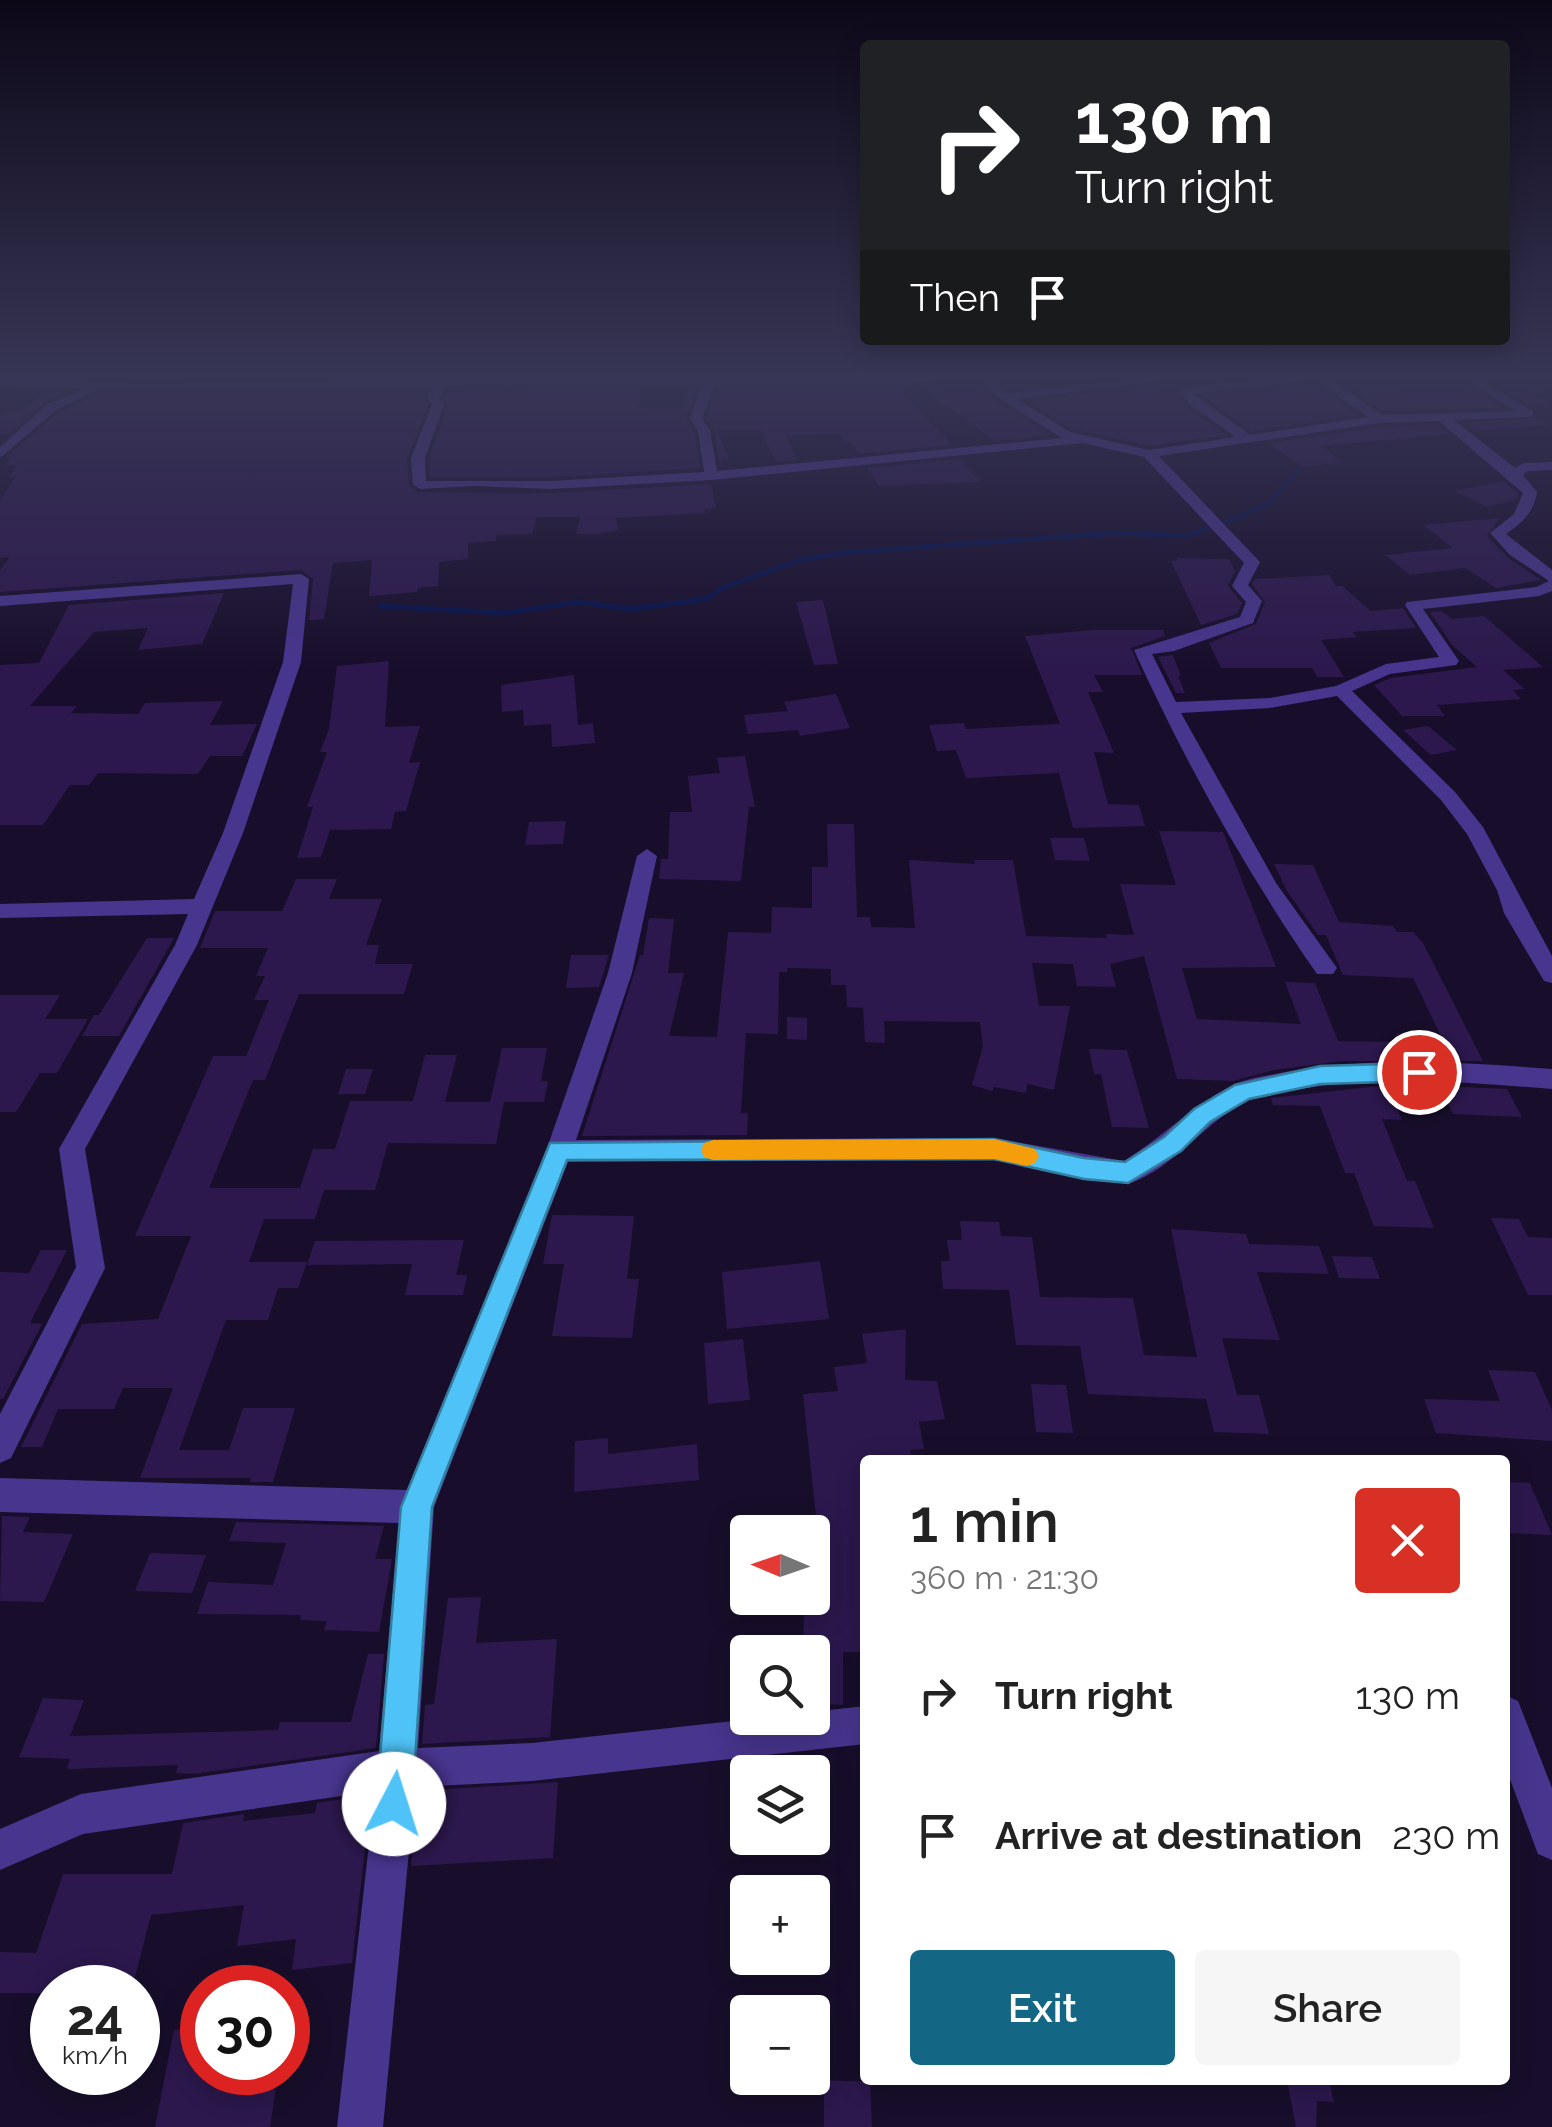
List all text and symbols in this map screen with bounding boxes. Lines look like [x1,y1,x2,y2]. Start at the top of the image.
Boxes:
text: 130 m [1075,77,1274,159]
icon: right [910,80,1040,210]
text: Turn right [1075,161,1273,214]
icon: arrive [1020,270,1075,325]
text: Then [910,275,1000,320]
pin [1377,1030,1462,1115]
icon: arrive [1392,1045,1447,1100]
text: 1 min [910,1486,1059,1556]
button: close [1355,1488,1460,1593]
north arrow [730,1515,830,1615]
map controls [730,1515,830,2095]
text: 360 m · 21:30 [910,1559,1099,1596]
button: search [730,1635,830,1735]
icon: right [910,1668,965,1723]
text: Turn right [995,1673,1172,1718]
text: 130 m [1356,1673,1460,1718]
position arrow [342,1752,446,1856]
button: layers [730,1755,830,1855]
icon: arrive [910,1808,965,1863]
text: Arrive at destination [995,1813,1362,1858]
text: 230 m [1392,1813,1500,1858]
button: + [730,1875,830,1975]
button: Exit [910,1950,1175,2065]
button: Share [1195,1950,1460,2065]
speed limit sign: 30 [180,1965,310,2095]
text: 24 [67,1988,123,2047]
button: − [730,1995,830,2095]
text: km/h [62,2040,128,2070]

